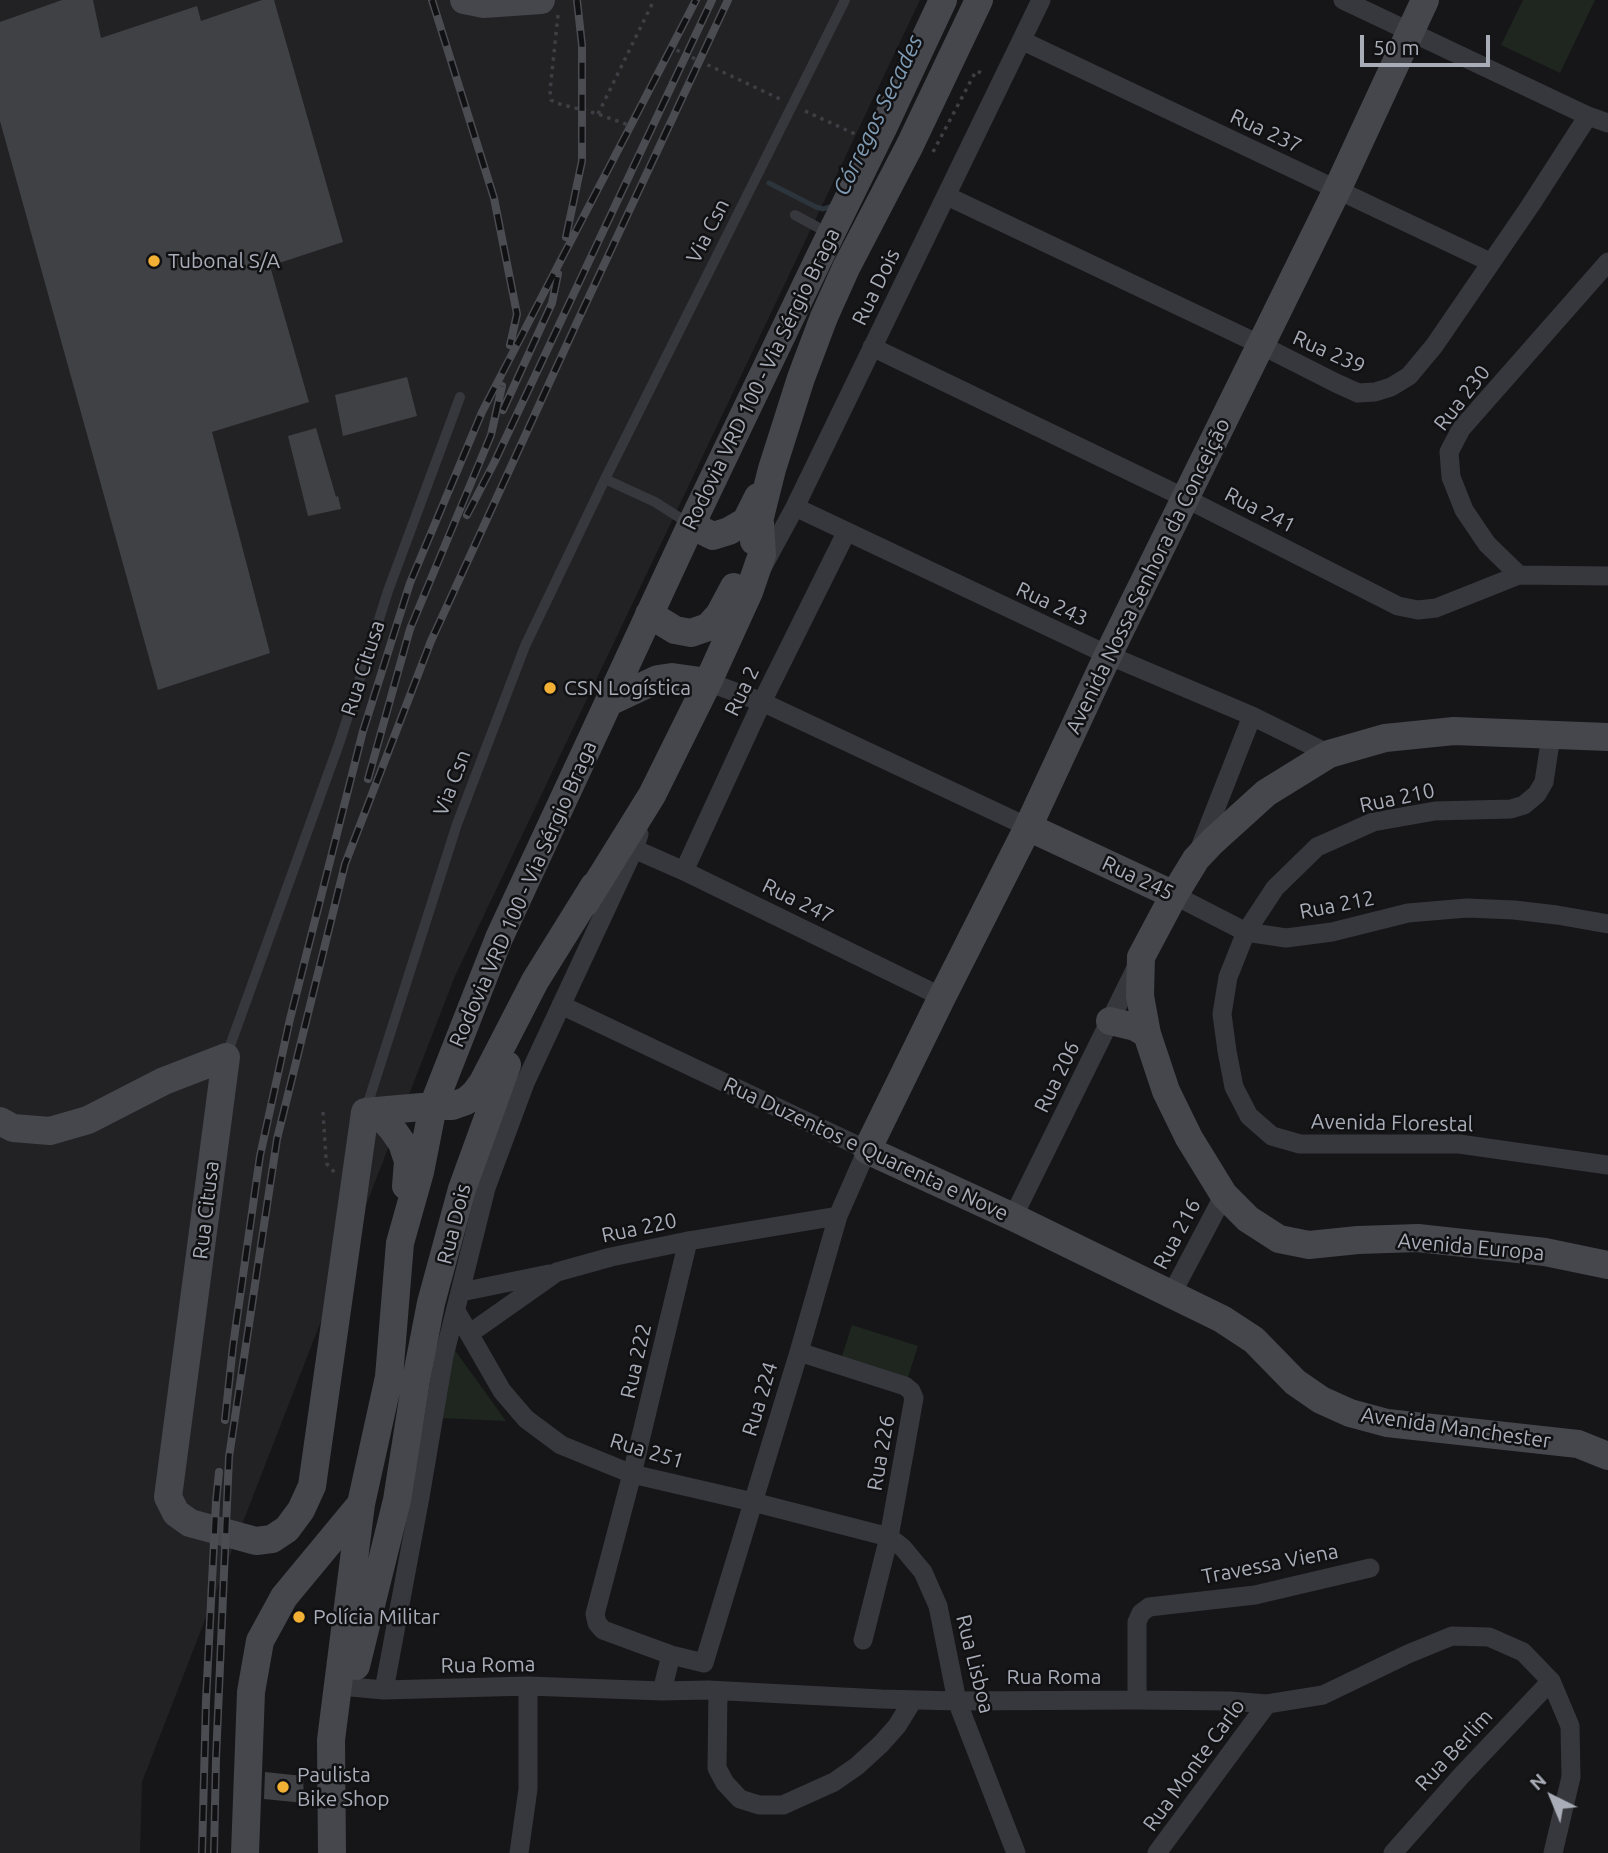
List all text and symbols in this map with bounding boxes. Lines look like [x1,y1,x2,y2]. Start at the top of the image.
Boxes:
scale bar [1363,21,1492,65]
water label: Córregos Secades [827,30,929,200]
text: 50 m [1373,35,1420,59]
street label: Rua 237 [1226,103,1306,159]
street label: Via Csn [681,195,735,267]
street label: Rodovia VRD 100 - Via Sérgio Braga [677,224,845,534]
street label: Rua Dois [847,245,905,329]
place label: Tubonal S/A [168,248,280,274]
marker: Tubonal S/A [146,253,162,269]
street label: Rua 239 [1289,325,1369,379]
street label: Rua 230 [1429,360,1495,436]
street label: Avenida Nossa Senhora da Conceição [1060,414,1236,738]
street label: Rua 241 [1220,481,1300,539]
street label: Rua 243 [1012,576,1092,632]
street label: Rua Citusa [336,617,390,719]
street label: Rua 2 [719,662,765,720]
place label: CSN Logística [564,675,691,701]
marker: CSN Logística [542,680,558,696]
street label: Rodovia VRD 100 - Via Sérgio Braga [444,737,602,1051]
street label: Via Csn [428,746,476,820]
street label: Rua 210 [1357,778,1437,818]
street label: Rua 245 [1098,850,1178,906]
street label: Rua 247 [758,873,838,929]
street label: Rua 212 [1297,885,1377,925]
street label: Rua 206 [1029,1037,1085,1117]
street label: Rua Duzentos e Quarenta e Nove [720,1072,1012,1226]
street label: Avenida Florestal [1311,1109,1473,1137]
street label: Rua Citusa [187,1159,225,1261]
street label: Rua Dois [432,1181,476,1267]
street label: Rua 216 [1148,1194,1206,1274]
street label: Rua 220 [599,1208,679,1248]
street label: Avenida Europa [1397,1228,1545,1266]
street label: Rua 222 [615,1321,657,1401]
street label: Rua 224 [737,1359,783,1439]
street label: Avenida Manchester [1359,1402,1553,1454]
street label: Rua 226 [862,1413,900,1493]
street label: Rua 251 [607,1428,687,1474]
street label: Travessa Viena [1199,1538,1341,1590]
place label: Polícia Militar [313,1604,440,1630]
marker: Polícia Militar [291,1609,307,1625]
street label: Rua Lisboa [951,1612,999,1716]
street label: Rua Roma [440,1652,536,1678]
street label: Rua Roma [1007,1664,1101,1690]
street label: Rua Monte Carlo [1138,1694,1250,1836]
street label: Rua Berlim [1410,1704,1498,1796]
place label: Paulista Bike Shop [297,1762,390,1812]
north arrow [1517,1762,1587,1832]
text: N [1525,1769,1550,1795]
marker: Paulista Bike Shop [275,1779,291,1795]

